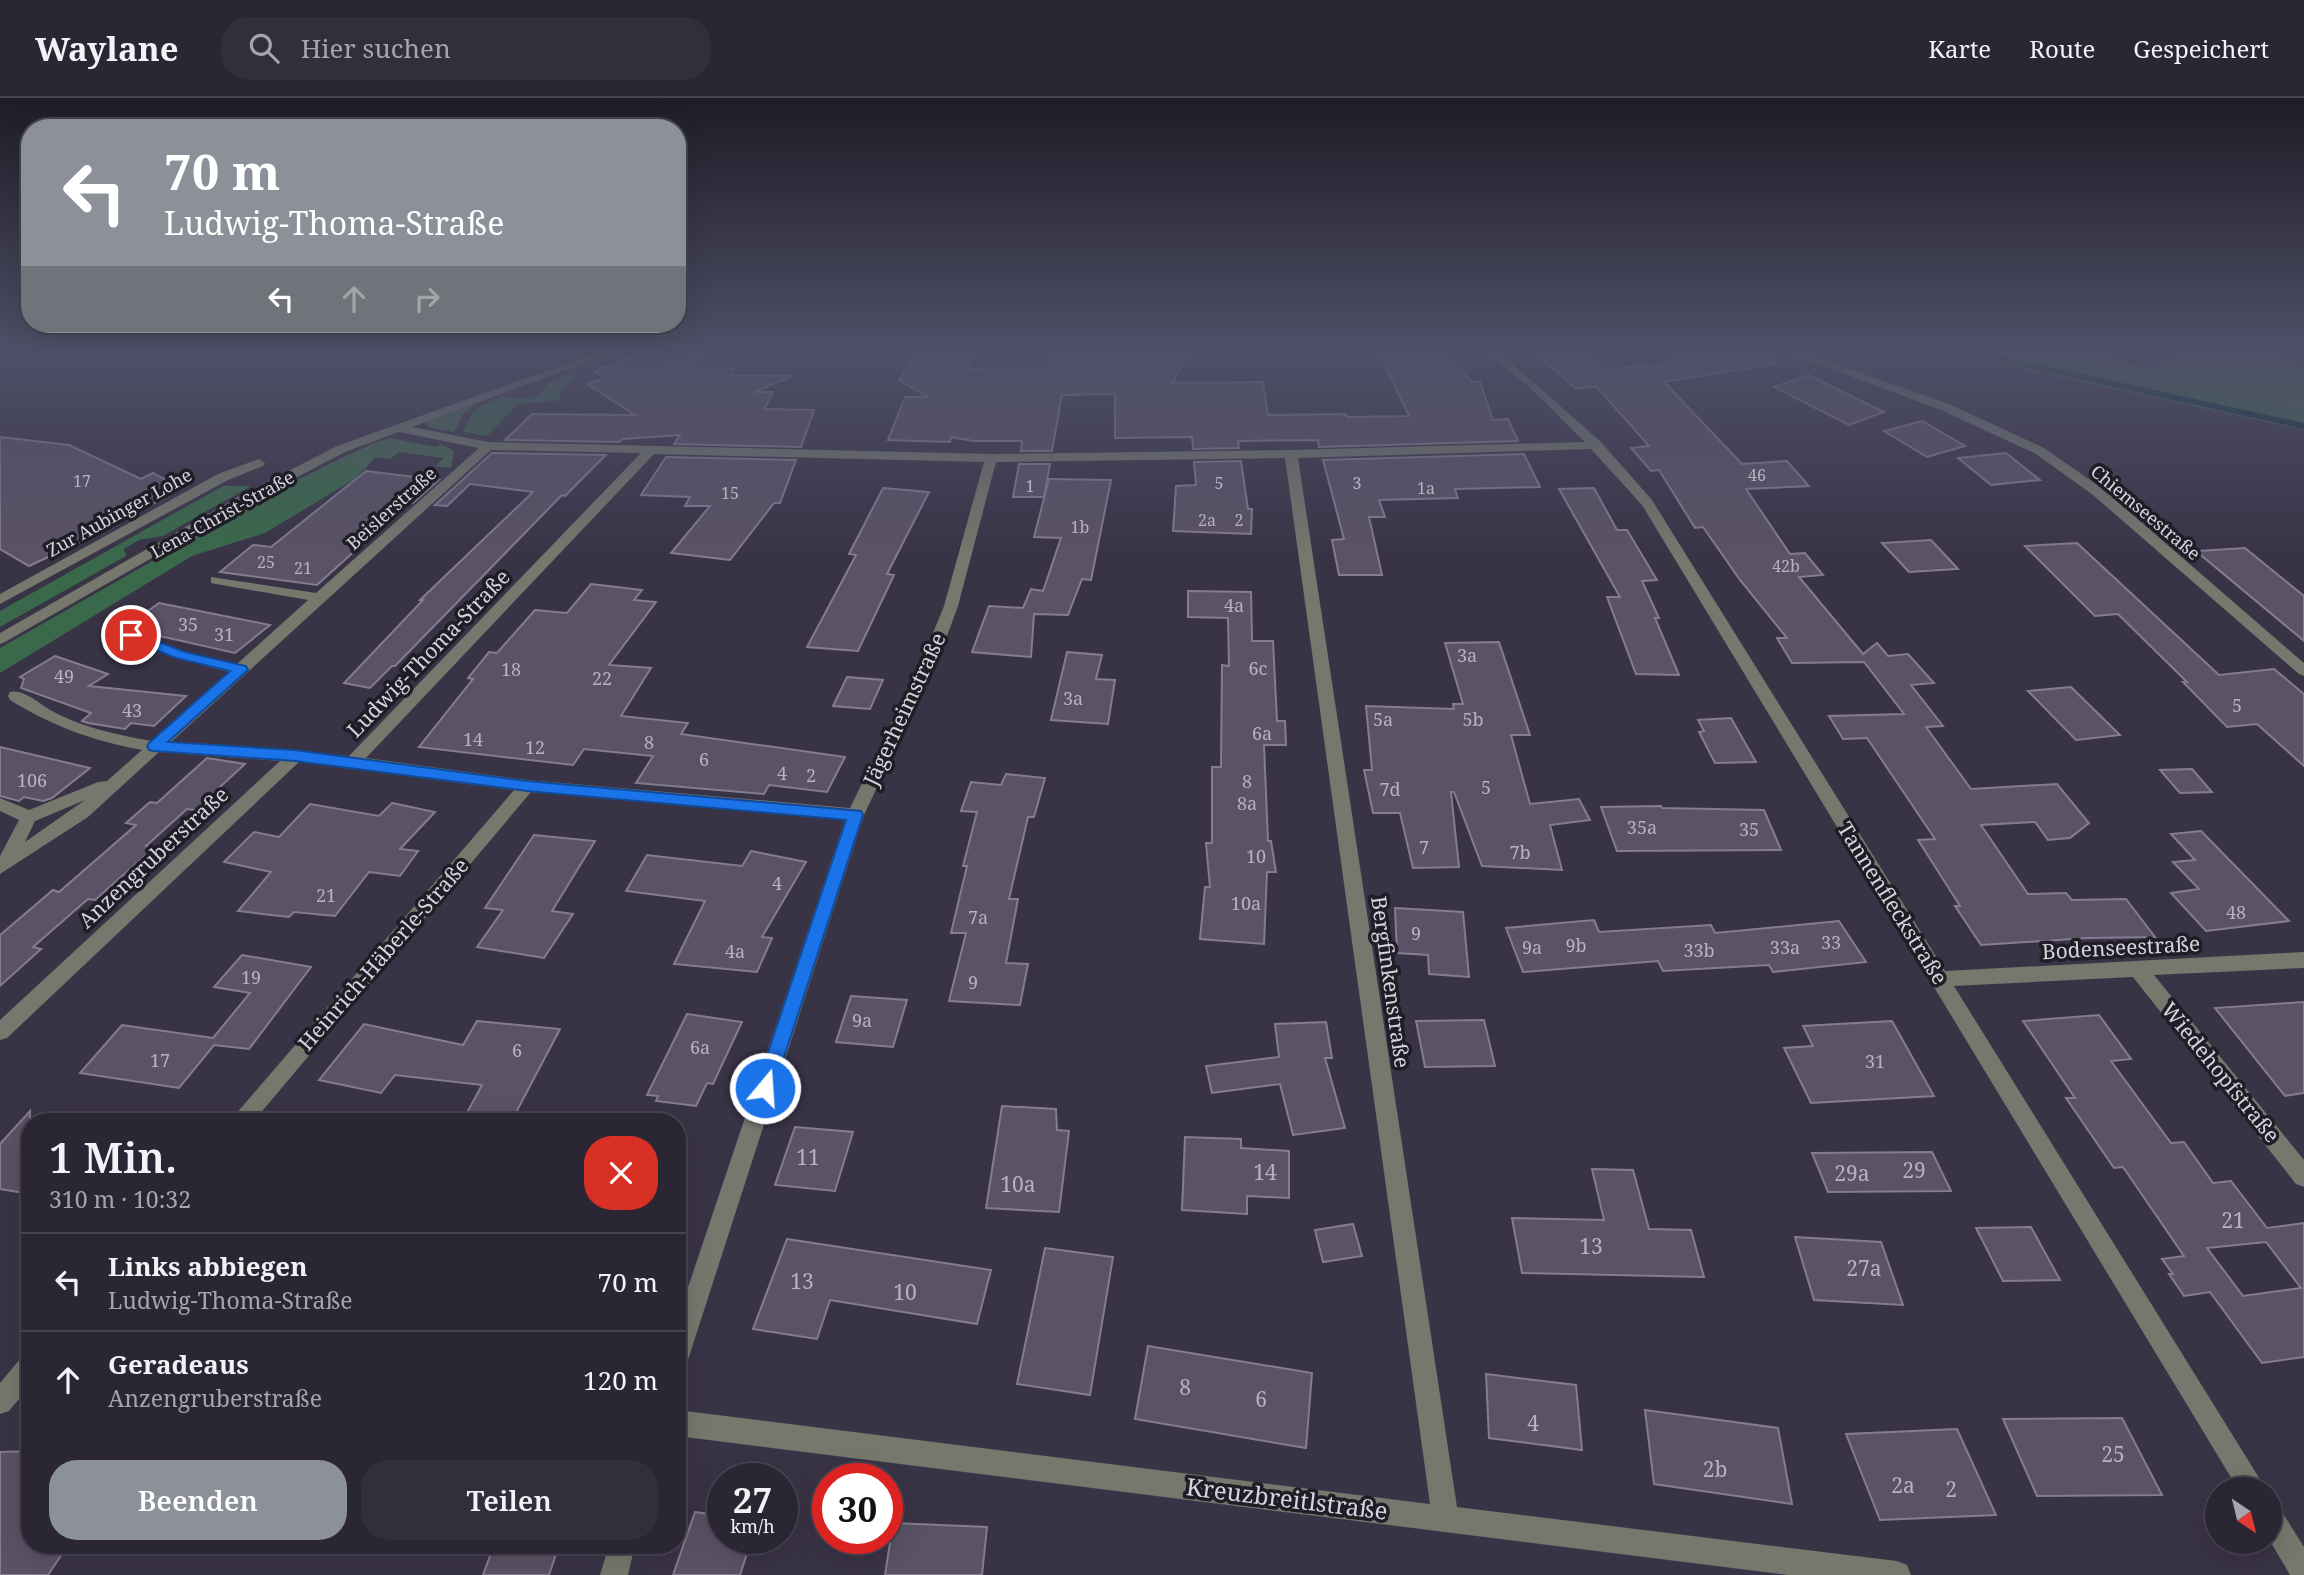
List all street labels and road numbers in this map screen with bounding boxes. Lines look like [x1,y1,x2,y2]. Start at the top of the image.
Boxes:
street label: Chiemseestraße [2086,459,2206,565]
street label: Beislerstraße [341,461,441,555]
street label: Zur Aubinger Lohe [42,462,196,562]
street label: Lena-Christ-Straße [146,465,298,563]
street label: Ludwig-Thoma-Straße [340,563,516,743]
street label: Jägerheimstraße [856,628,952,791]
street label: Anzengruberstraße [72,780,234,934]
street label: Tannenfleckstraße [1832,816,1954,990]
street label: Heinrich-Häberle-Straße [292,852,474,1056]
street label: Bergfinkenstraße [1365,894,1417,1070]
street label: Bodenseestraße [2041,929,2201,965]
street label: Wiedehopfstraße [2156,996,2286,1148]
street label: Kreuzbreitlstraße [1184,1469,1390,1527]

